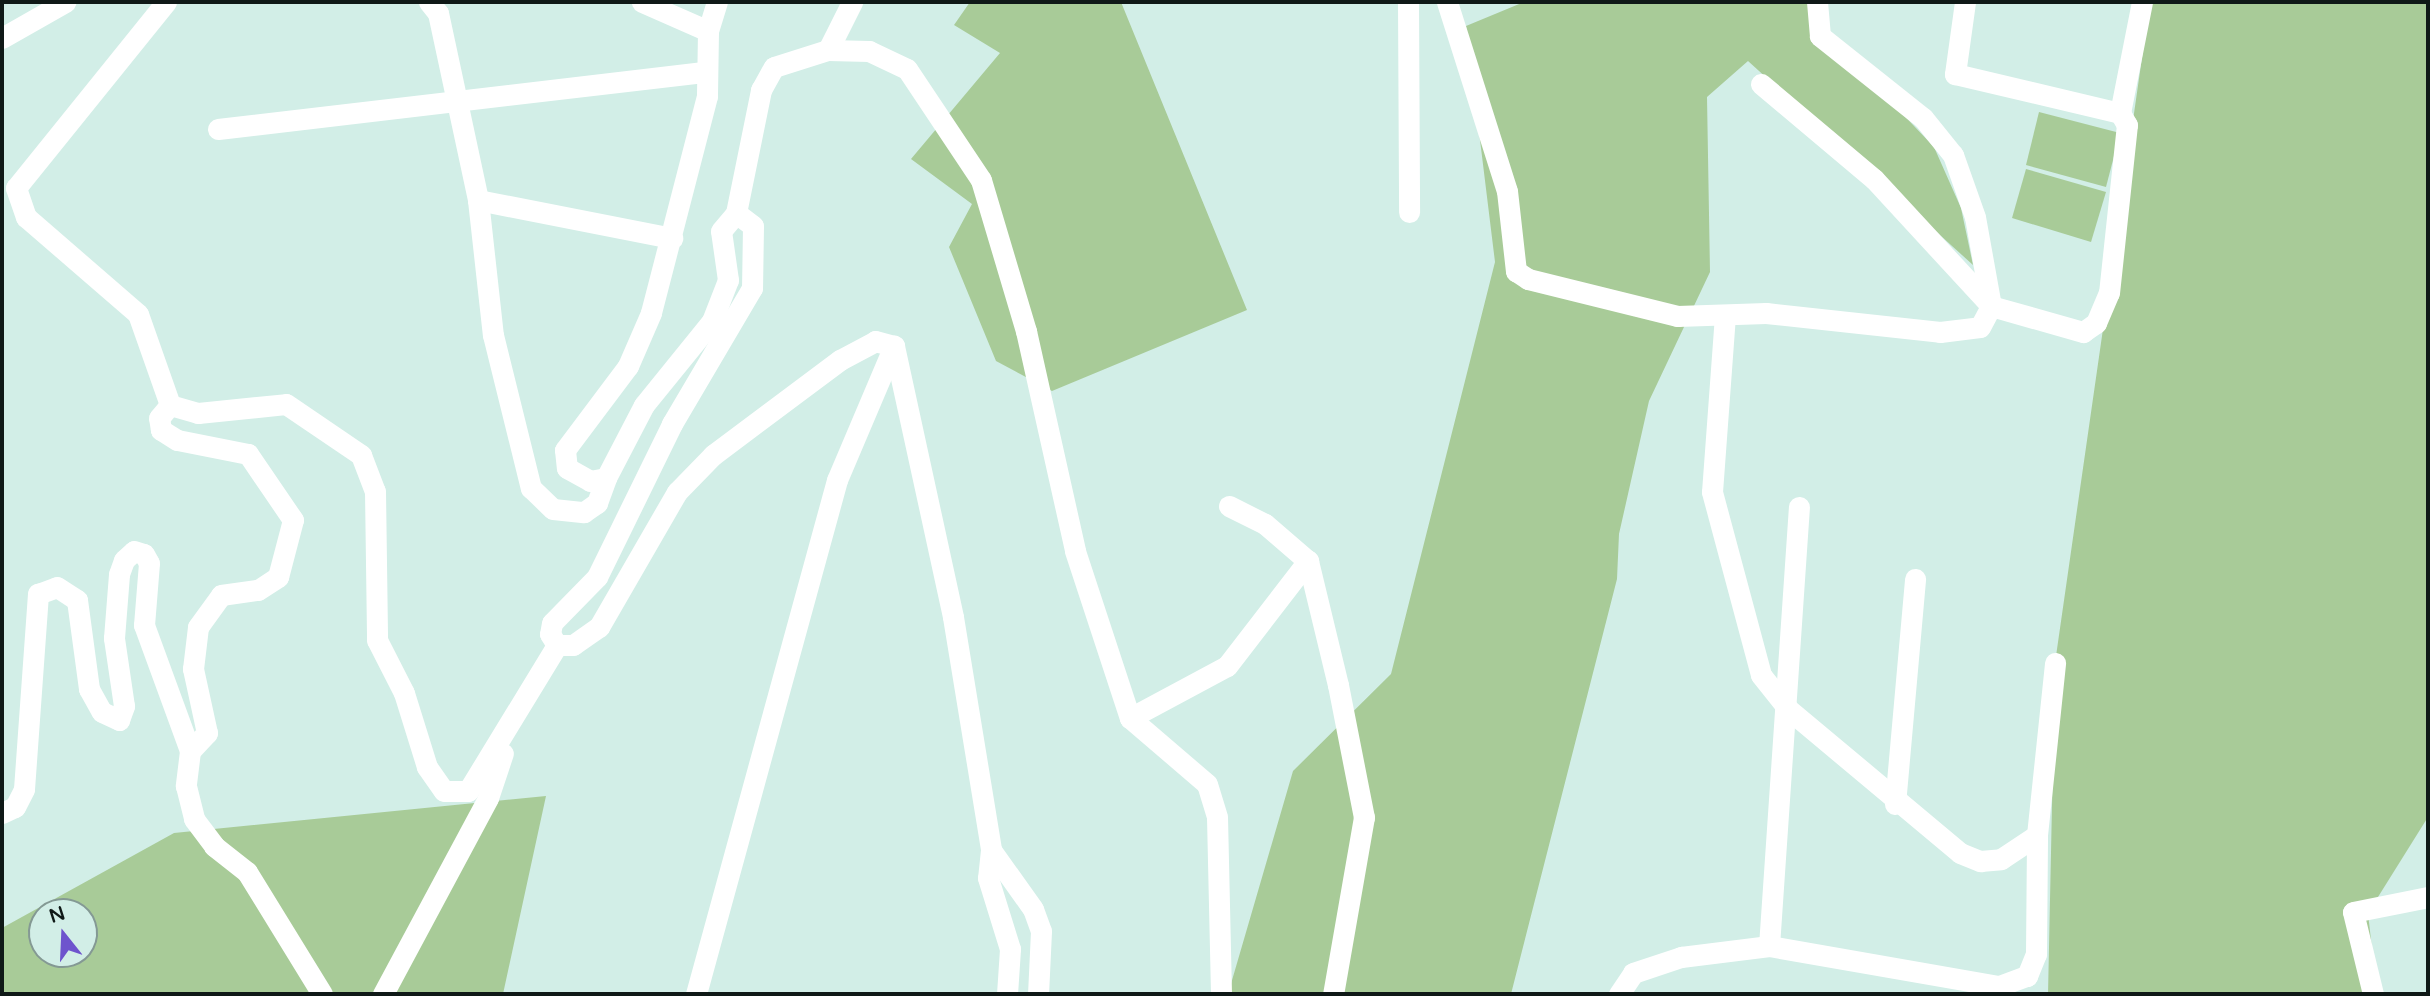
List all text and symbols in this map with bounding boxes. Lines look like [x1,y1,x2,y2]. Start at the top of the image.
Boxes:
north arrow [28,898,98,968]
text: N [46,902,68,928]

